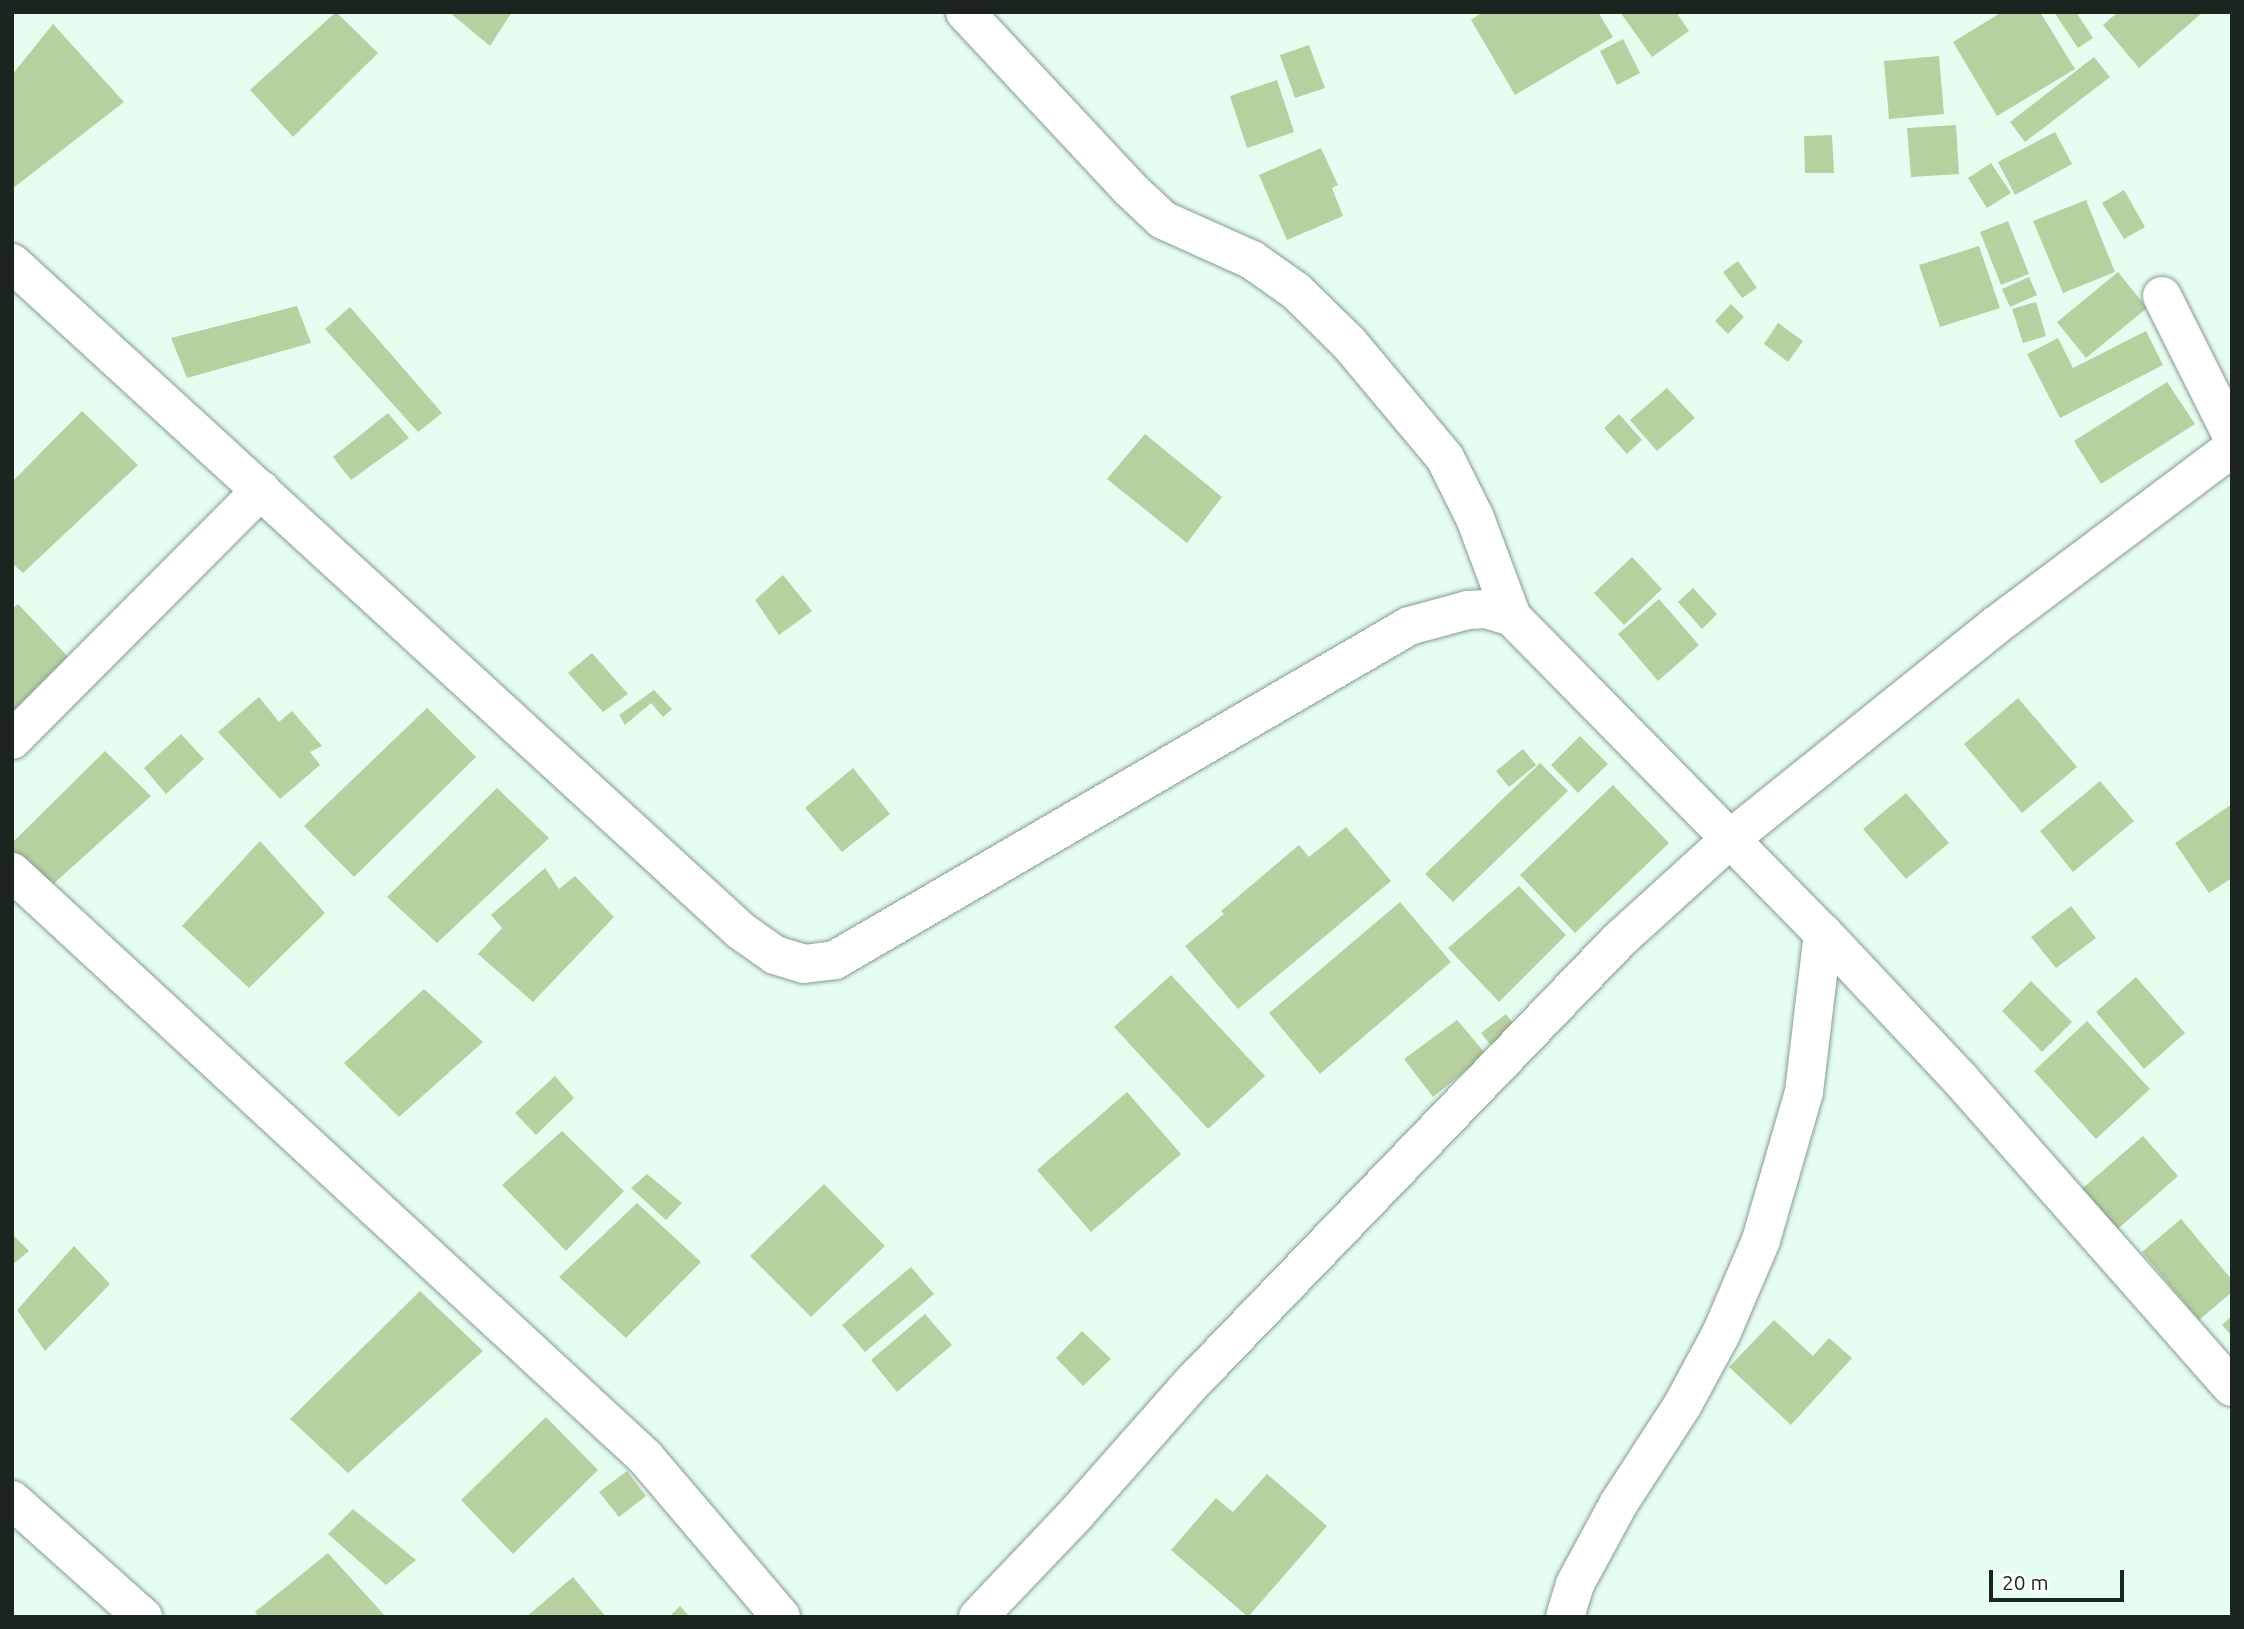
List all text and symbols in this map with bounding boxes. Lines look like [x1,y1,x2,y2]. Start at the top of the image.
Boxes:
scale bar [1992,1556,2127,1600]
text: 20 m [2002,1570,2049,1594]

